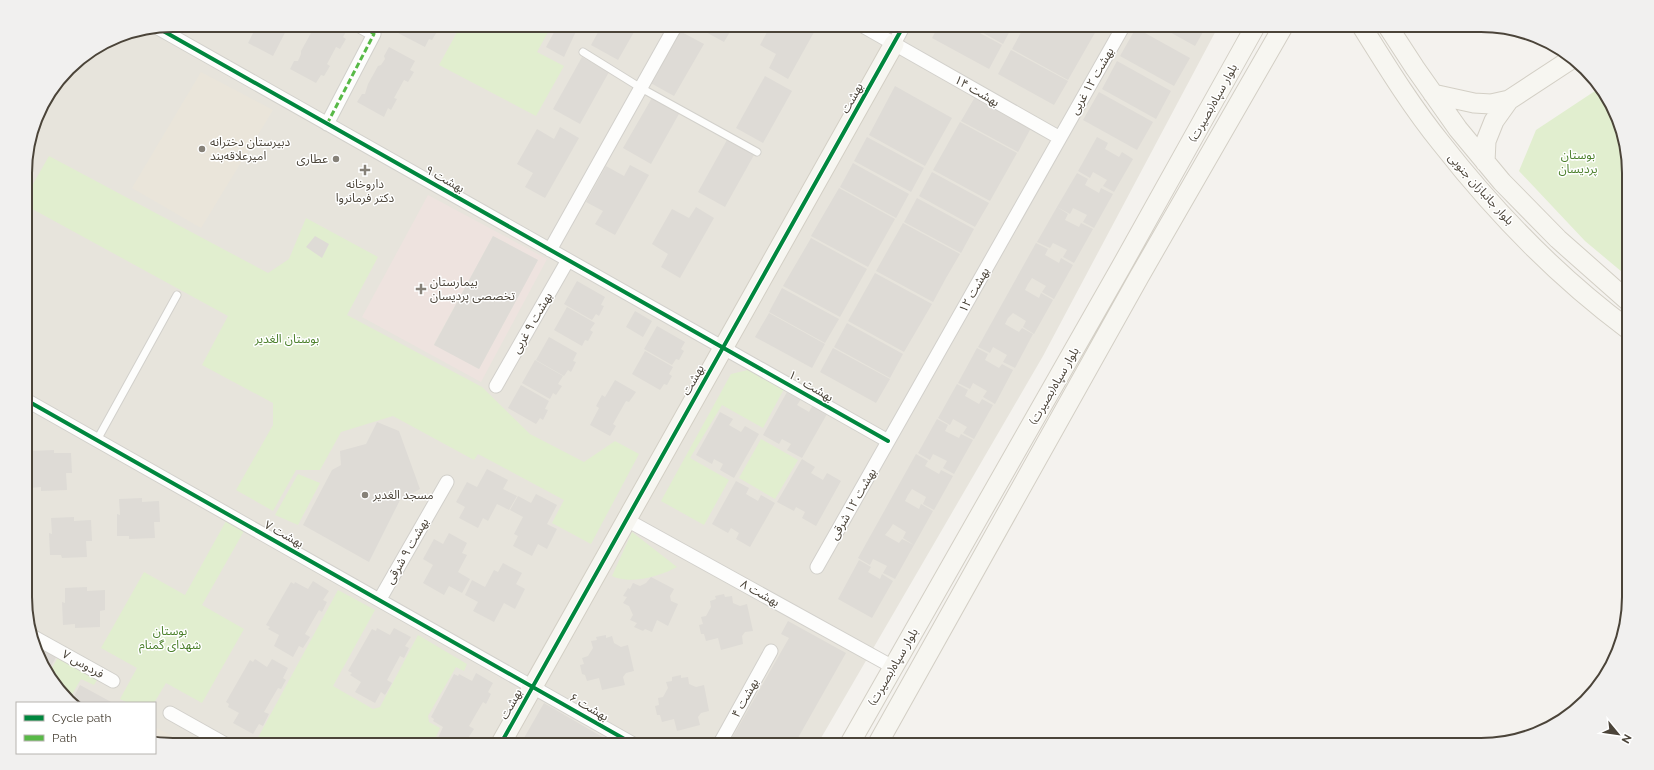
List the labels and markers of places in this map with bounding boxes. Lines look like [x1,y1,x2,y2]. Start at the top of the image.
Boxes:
place label: دبیرستان دخترانه امیرعلاقه‌بند [210,135,290,163]
marker: دبیرستان دخترانه امیرعلاقه‌بند [197,144,207,154]
place label: عطاری [296,152,328,166]
marker: عطاری [331,154,341,164]
marker: داروخانه دکتر فرمانروا [360,165,370,175]
place label: داروخانه دکتر فرمانروا [336,177,395,205]
place label: بیمارستان تخصصی پردیسان [430,275,516,304]
marker: بیمارستان تخصصی پردیسان [415,283,427,295]
place label: مسجد الغدیر [372,488,434,502]
marker: مسجد الغدیر [360,490,370,500]

